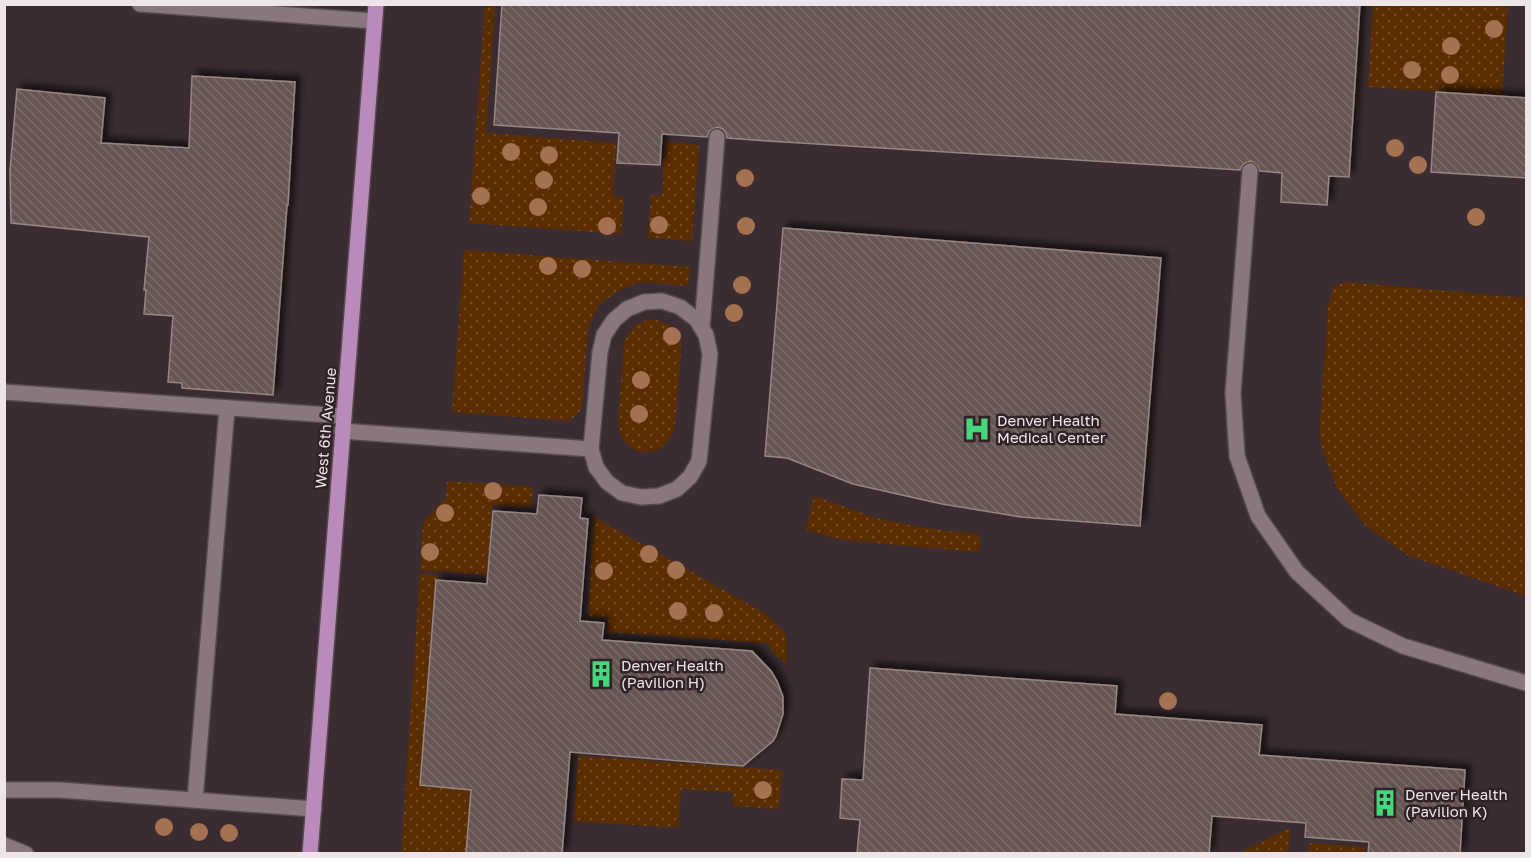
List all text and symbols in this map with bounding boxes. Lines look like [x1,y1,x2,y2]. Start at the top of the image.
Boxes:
street label: West 6th Avenue [311,367,339,489]
place label: Denver Health Medical Center [997,411,1106,446]
hospital icon: Denver Health Medical Center [962,414,992,444]
place label: Denver Health (Pavilion H) [621,656,724,691]
building icon: Denver Health (Pavilion H) [586,659,616,689]
place label: Denver Health (Pavilion K) [1405,785,1508,820]
building icon: Denver Health (Pavilion K) [1370,788,1400,818]

